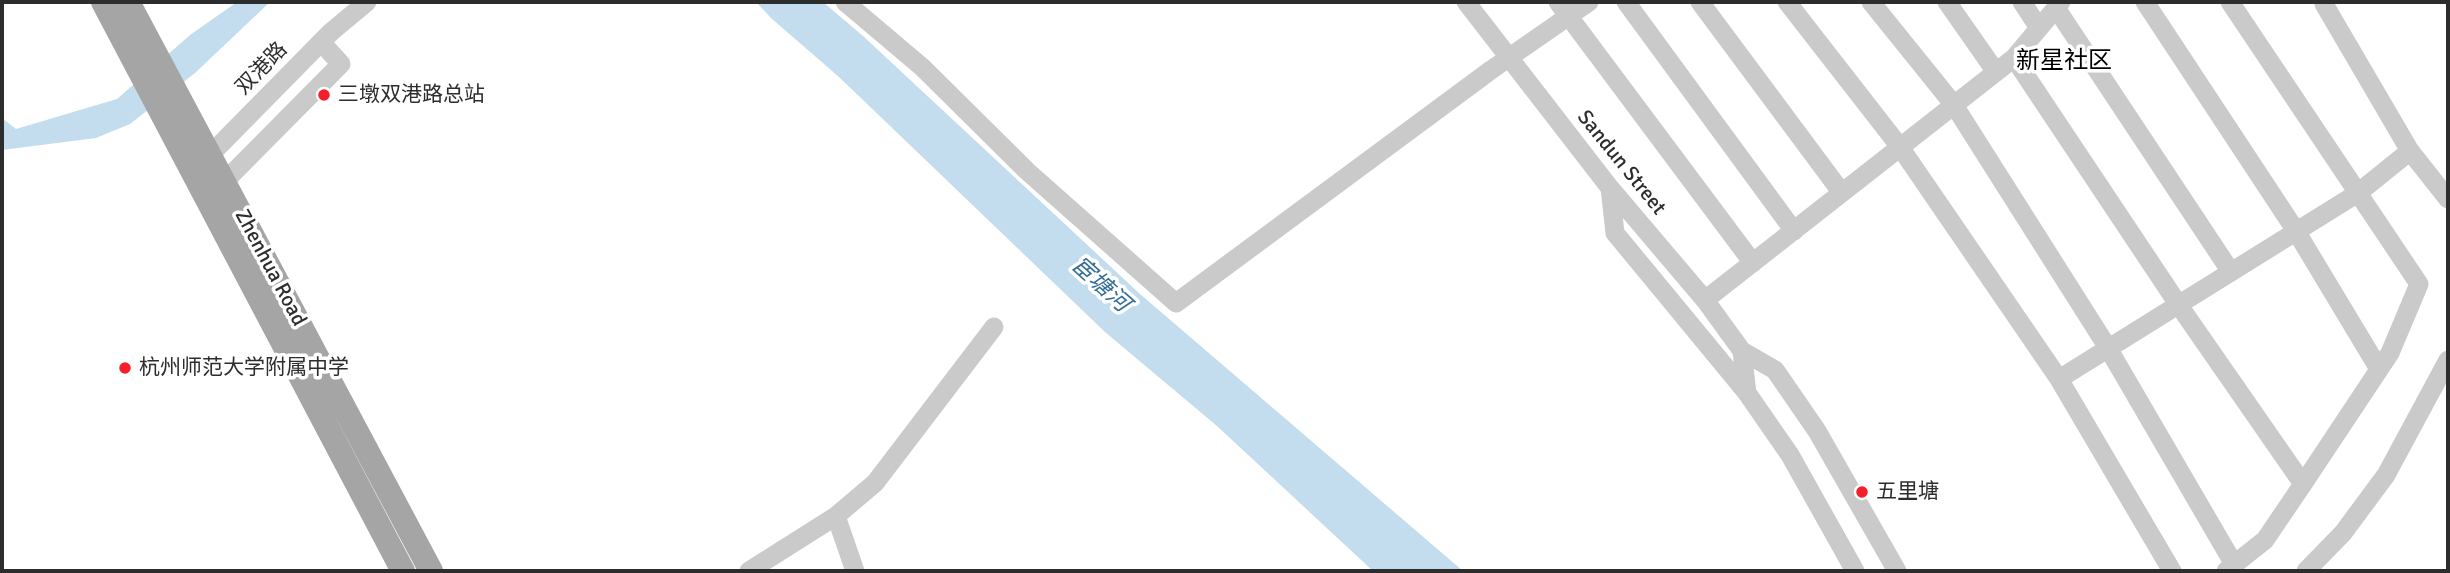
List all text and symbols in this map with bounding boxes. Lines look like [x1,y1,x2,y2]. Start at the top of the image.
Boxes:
street label: 双港路 [231,38,293,100]
district label: 新星社区 [2016,48,2112,76]
place label: 三墩双港路总站 [338,82,485,108]
marker: 三墩双港路总站 [316,87,332,103]
street label: Sandun Street [1571,106,1671,220]
street label: Zhenhua Road [229,205,311,331]
water label: 宦塘河 [1065,252,1135,318]
place label: 杭州师范大学附属中学 [139,355,349,381]
marker: 杭州师范大学附属中学 [117,360,133,376]
place label: 五里塘 [1876,479,1939,505]
marker: 五里塘 [1854,484,1870,500]

